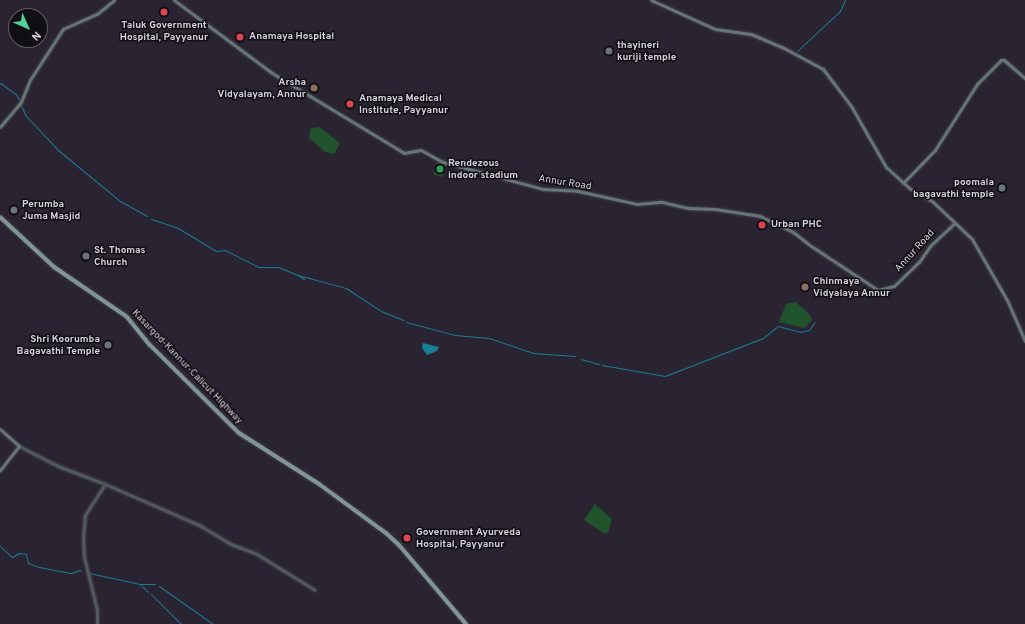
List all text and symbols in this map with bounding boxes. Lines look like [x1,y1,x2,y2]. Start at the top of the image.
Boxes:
marker: Taluk Government Hospital, Payyanur [158,6,170,18]
north arrow [8,8,48,48]
place label: Taluk Government Hospital, Payyanur [120,19,208,42]
text: N [28,28,44,44]
marker: Anamaya Hospital [234,31,246,43]
place label: Anamaya Hospital [249,31,334,43]
place label: thayineri kuriji temple [617,39,676,62]
marker: thayineri kuriji temple [604,46,614,56]
place label: Arsha Vidyalayam, Annur [217,76,306,100]
marker: Arsha Vidyalayam, Annur [309,83,319,93]
place label: Anamaya Medical Institute, Payyanur [359,92,448,116]
marker: Anamaya Medical Institute, Payyanur [344,98,356,110]
place label: Rendezous indoor stadium [448,157,518,180]
marker: Rendezous indoor stadium [435,164,445,174]
street label: Annur Road [538,173,592,193]
place label: poomala bagavathi temple [913,176,994,200]
marker: poomala bagavathi temple [997,183,1007,193]
place label: Perumba Juma Masjid [22,198,80,222]
marker: Perumba Juma Masjid [9,205,19,215]
marker: Urban PHC [756,219,768,231]
place label: Urban PHC [771,219,822,231]
street label: Annur Road [893,227,937,275]
place label: St. Thomas Church [94,244,146,268]
marker: St. Thomas Church [81,251,91,261]
place label: Chinmaya Vidyalaya Annur [813,275,891,298]
marker: Chinmaya Vidyalaya Annur [800,282,810,292]
street label: Kasargod-Kannur-Calicut Highway [129,307,245,427]
place label: Shri Koorumba Bagavathi Temple [17,333,100,356]
marker: Shri Koorumba Bagavathi Temple [103,340,113,350]
place label: Government Ayurveda Hospital, Payyanur [416,526,521,550]
marker: Government Ayurveda Hospital, Payyanur [401,532,413,544]

